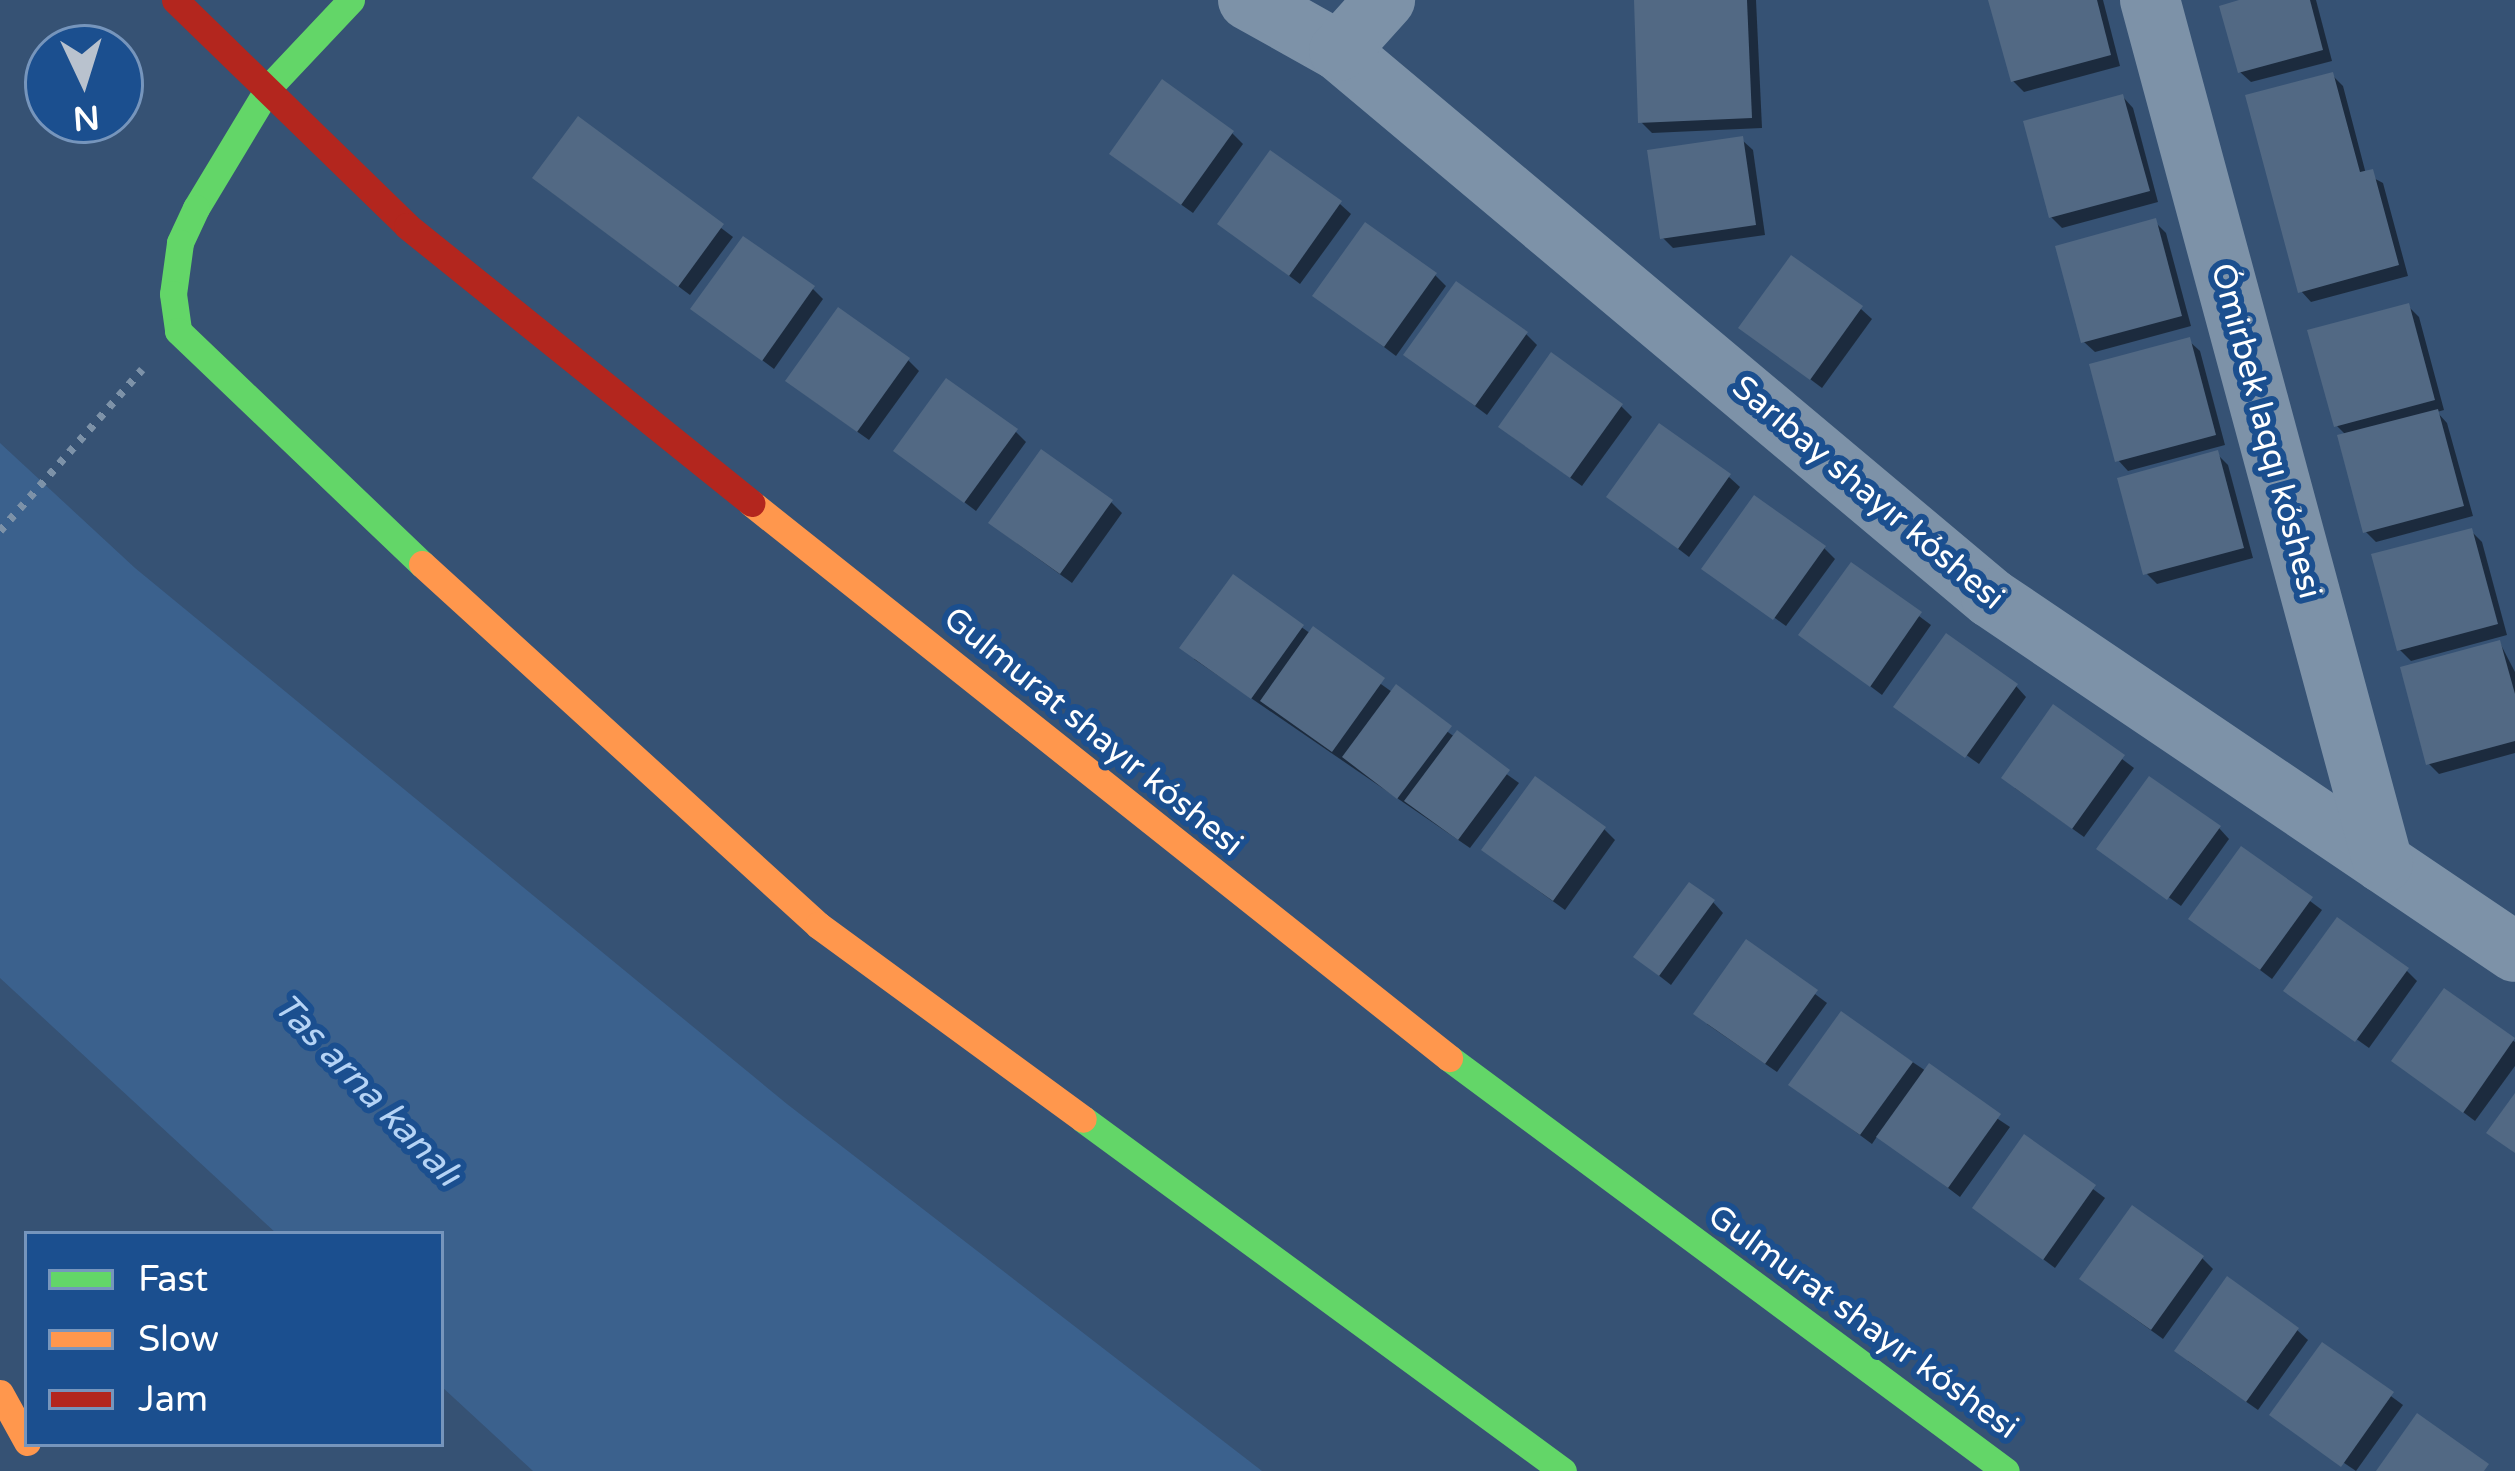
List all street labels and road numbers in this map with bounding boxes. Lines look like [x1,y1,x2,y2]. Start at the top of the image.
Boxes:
street label: Ómirbek laqqı kóshesi [2202,259,2330,603]
street label: Sarıbay shayır kóshesi [1724,368,2012,618]
street label: Gulmurat shayır kóshesi [935,599,1251,865]
street label: Gulmurat shayır kóshesi [1700,1196,2026,1448]

